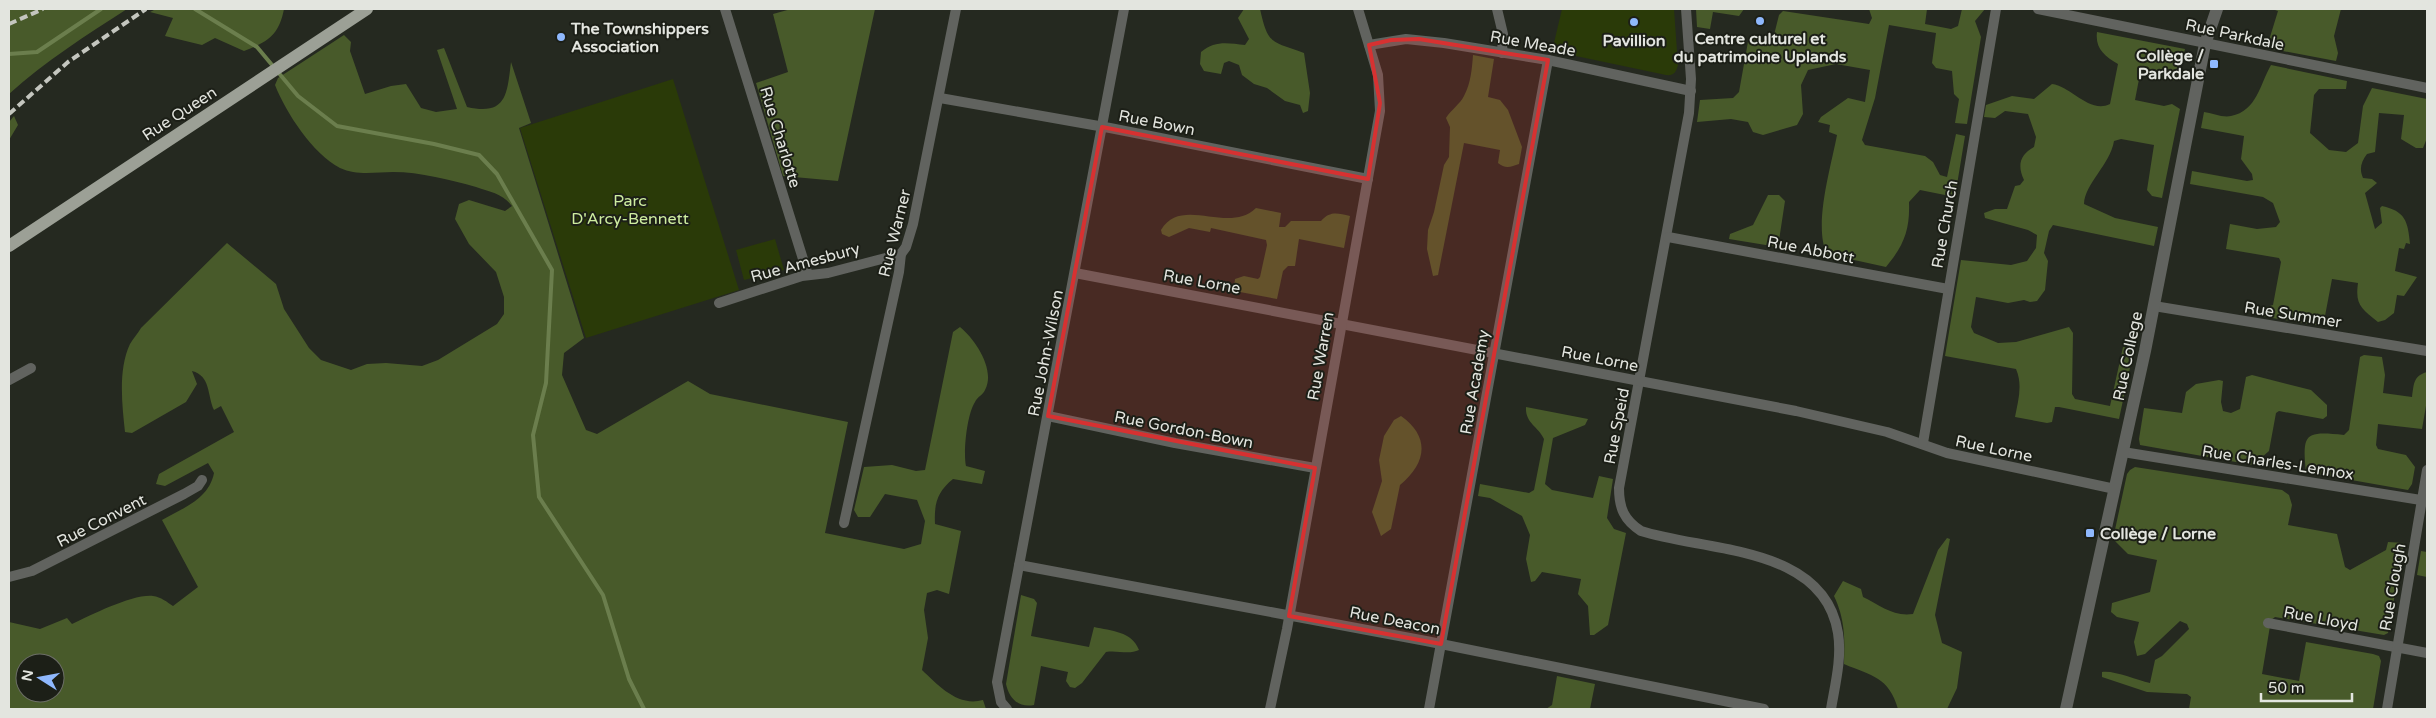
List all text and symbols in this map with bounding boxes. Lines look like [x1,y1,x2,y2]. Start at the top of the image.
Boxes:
marker: Centre culturel et du patrimoine Uplands [1754,15,1766,27]
street label: Rue Parkdale [2184,15,2286,55]
marker: Pavillion [1628,16,1640,28]
place label: The Townshippers Association [570,19,709,57]
street label: Rue Meade [1488,27,1577,61]
place label: Centre culturel et du patrimoine Uplands [1674,29,1847,67]
marker: The Townshippers Association [555,31,567,43]
place label: Pavillion [1602,31,1666,51]
place label: Collège / Parkdale [2136,46,2204,84]
marker: Collège / Parkdale [2208,58,2220,70]
street label: Rue Queen [139,82,221,145]
street label: Rue Charlotte [755,84,805,190]
street label: Rue Bown [1117,106,1197,140]
street label: Rue Church [1927,179,1963,270]
street label: Rue Warner [874,186,916,279]
park label: Parc D'Arcy-Bennett [571,191,689,229]
street label: Rue Abbott [1766,232,1856,268]
street label: Rue Amesbury [748,239,862,287]
street label: Rue Lorne [1162,265,1242,299]
street label: Rue John-Wilson [1024,288,1068,418]
street label: Rue Summer [2243,297,2344,333]
street label: Rue Warren [1303,310,1339,402]
street label: Rue College [2109,310,2147,403]
street label: Rue Academy [1456,328,1494,436]
street label: Rue Lorne [1560,342,1640,376]
street label: Rue Speid [1600,386,1634,466]
street label: Rue Gordon-Bown [1113,407,1255,453]
street label: Rue Lorne [1953,431,2034,467]
street label: Rue Charles-Lennox [2200,441,2355,485]
street label: Rue Convent [53,490,149,552]
place label: Collège / Lorne [2100,524,2216,544]
marker: Collège / Lorne [2084,527,2096,539]
street label: Rue Clough [2375,542,2411,633]
street label: Rue Deacon [1348,602,1442,640]
street label: Rue Lloyd [2282,602,2360,636]
north arrow [15,653,65,703]
text: N [18,668,37,683]
scale bar [2261,670,2352,702]
text: 50 m [2268,679,2305,697]

